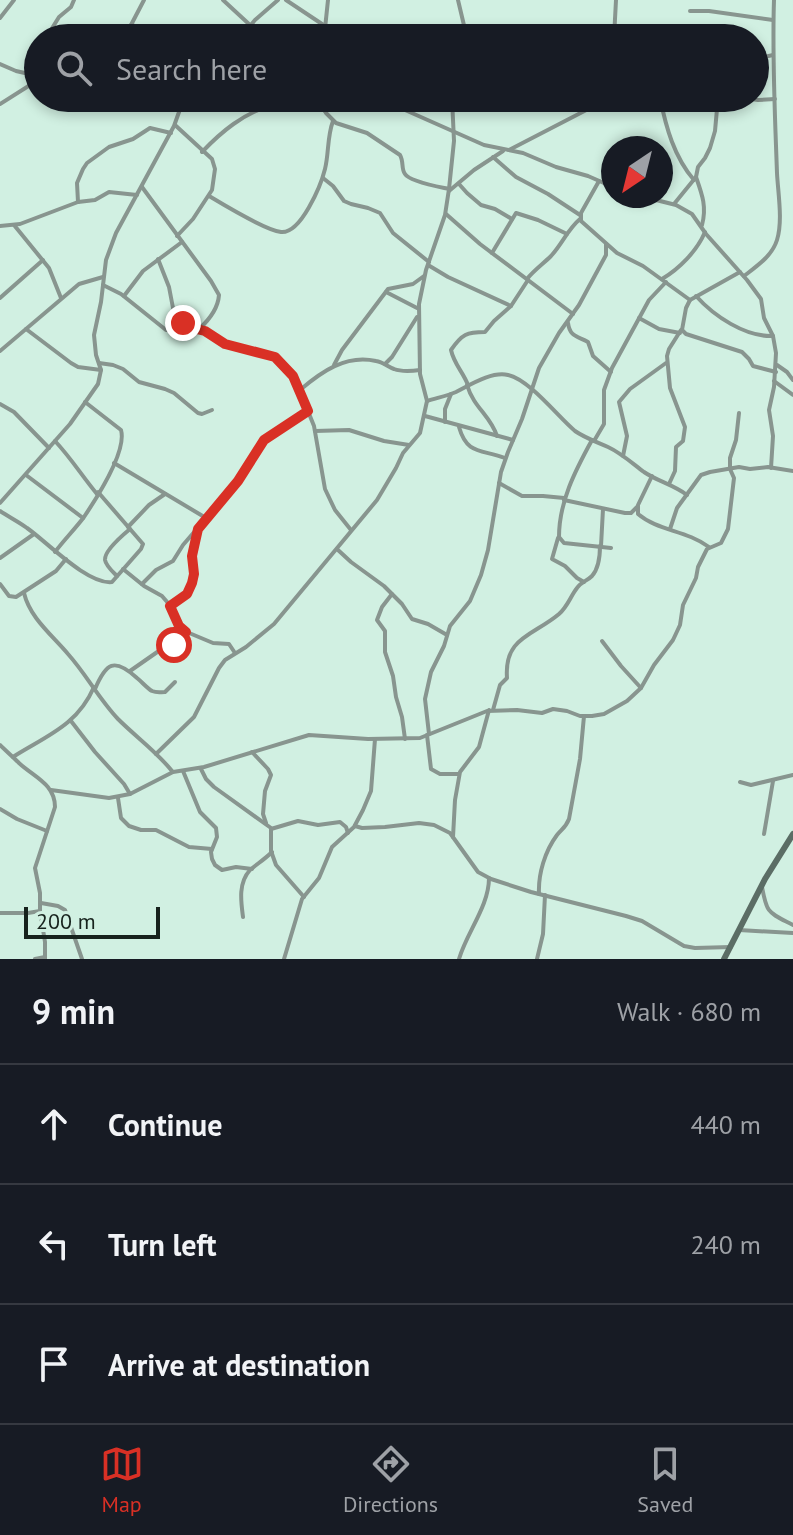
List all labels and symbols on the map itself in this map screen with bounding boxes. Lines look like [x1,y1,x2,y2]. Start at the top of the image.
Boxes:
north arrow [601,136,673,208]
route end [165,305,201,341]
route start [156,627,192,663]
scale bar [24,903,160,939]

